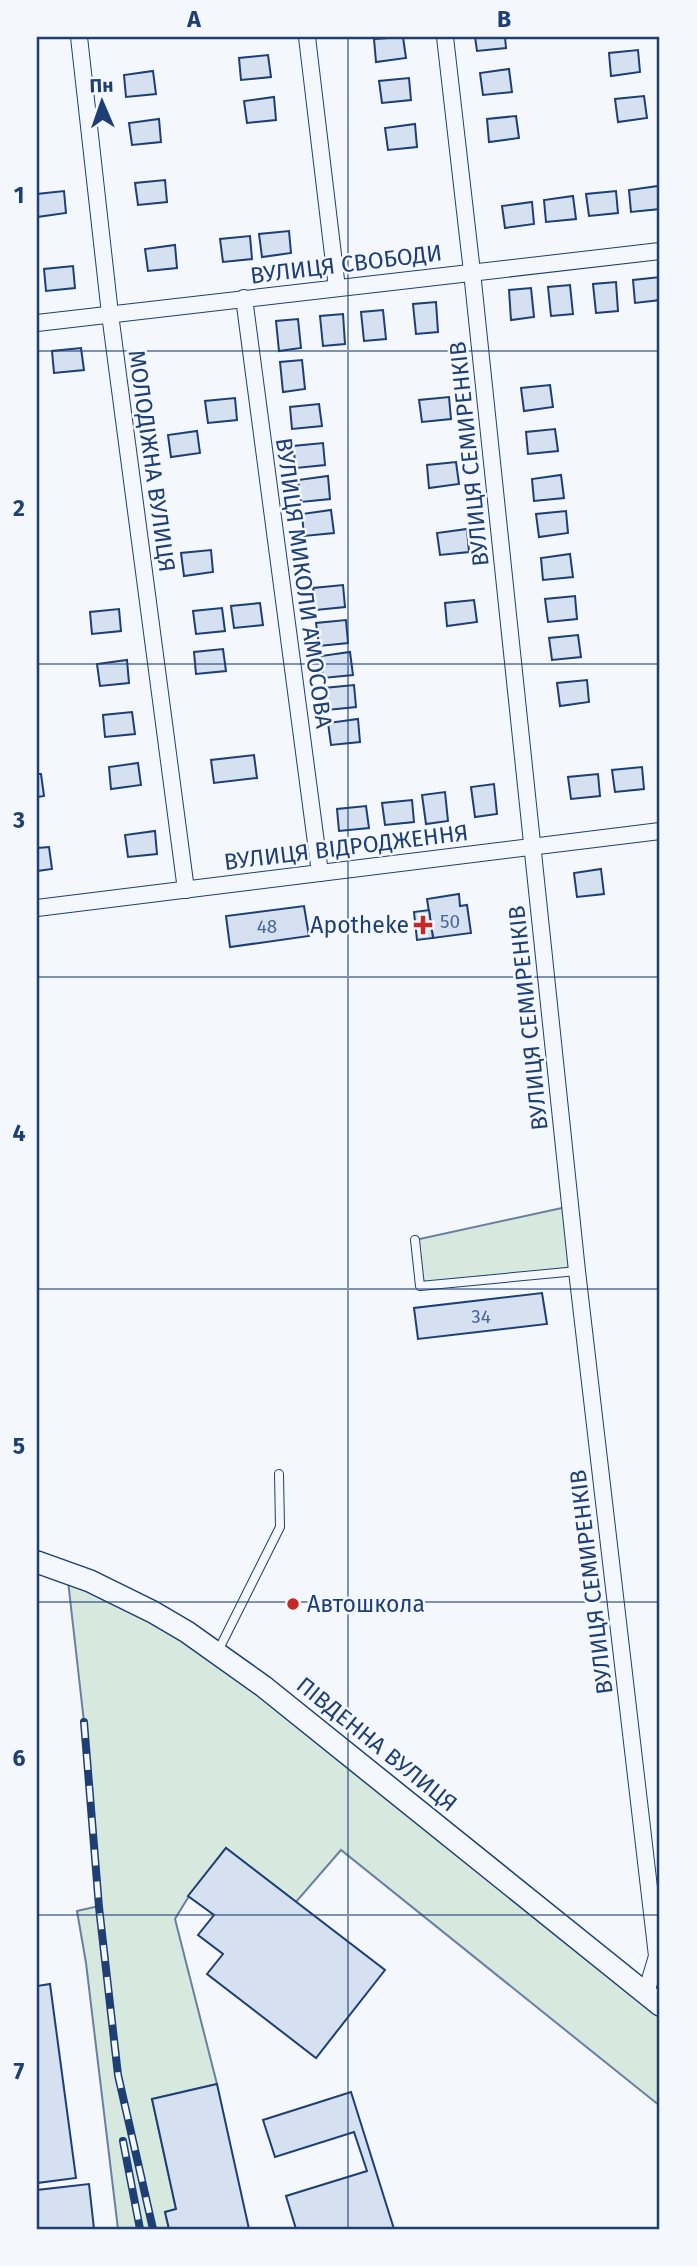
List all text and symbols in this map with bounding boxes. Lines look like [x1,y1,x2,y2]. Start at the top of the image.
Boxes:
text: A [186,5,201,33]
text: B [497,5,511,33]
north arrow [66,66,136,136]
text: Пн [89,74,114,97]
text: 1 [14,181,24,209]
street label: ВУЛИЦЯ СВОБОДИ [248,238,444,290]
street label: ВУЛИЦЯ СЕМИРЕНКІВ [443,340,495,568]
street label: МОЛОДІЖНА ВУЛИЦЯ [123,348,181,574]
street label: ВУЛИЦЯ МИКОЛИ АМОСОВА [270,436,338,731]
text: 2 [13,494,25,522]
text: 3 [12,806,25,834]
street label: ВУЛИЦЯ ВІДРОДЖЕННЯ [222,818,470,876]
street label: ВУЛИЦЯ СЕМИРЕНКІВ [502,904,554,1132]
house number: 50 [440,910,460,933]
place label: Apotheke [310,911,409,939]
house number: 48 [257,915,277,938]
marker: Apotheke [415,917,431,933]
text: 4 [13,1119,26,1147]
house number: 34 [471,1305,491,1328]
text: 5 [13,1432,25,1460]
street label: ВУЛИЦЯ СЕМИРЕНКІВ [563,1468,619,1696]
place label: Автошкола [307,1590,425,1618]
marker: Автошкола [285,1596,301,1612]
street label: ПІВДЕННА ВУЛИЦЯ [291,1671,463,1817]
text: 6 [13,1744,26,1772]
text: 7 [14,2057,25,2085]

